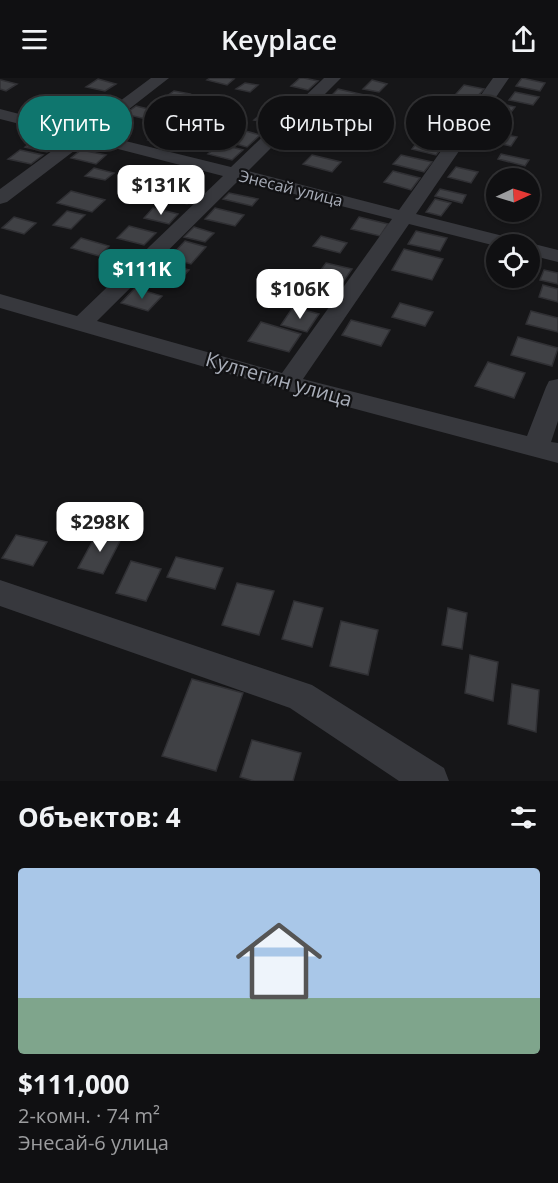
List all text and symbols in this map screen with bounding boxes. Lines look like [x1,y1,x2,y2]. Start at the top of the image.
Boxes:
text: Keyplace [221,21,337,58]
icon: menu [18,23,51,56]
icon: share [507,23,540,56]
chip: Купить [18,96,132,150]
chip: Снять [144,96,246,150]
chip: Фильтры [258,96,394,150]
chip: Новое [406,96,512,150]
street label: Энесай улица [237,164,345,212]
pin: $131K [119,165,203,216]
north arrow [486,168,540,222]
map controls [486,168,540,288]
text: $131K [131,171,191,198]
button: locate [486,234,540,288]
pin: $111K [100,249,184,300]
text: $111K [112,255,172,282]
pin: $106K [258,269,342,320]
text: $106K [270,275,330,302]
street label: Култегин улица [203,345,355,413]
pin: $298K [58,502,142,553]
text: $298K [70,508,130,535]
text: Объектов: 4 [18,799,181,835]
icon: filters [507,801,540,834]
icon: home [225,907,333,1015]
text: $111,000 [18,1066,129,1102]
text: 2-комн. · 74 m² [18,1102,160,1129]
text: Энесай-6 улица [18,1129,169,1156]

